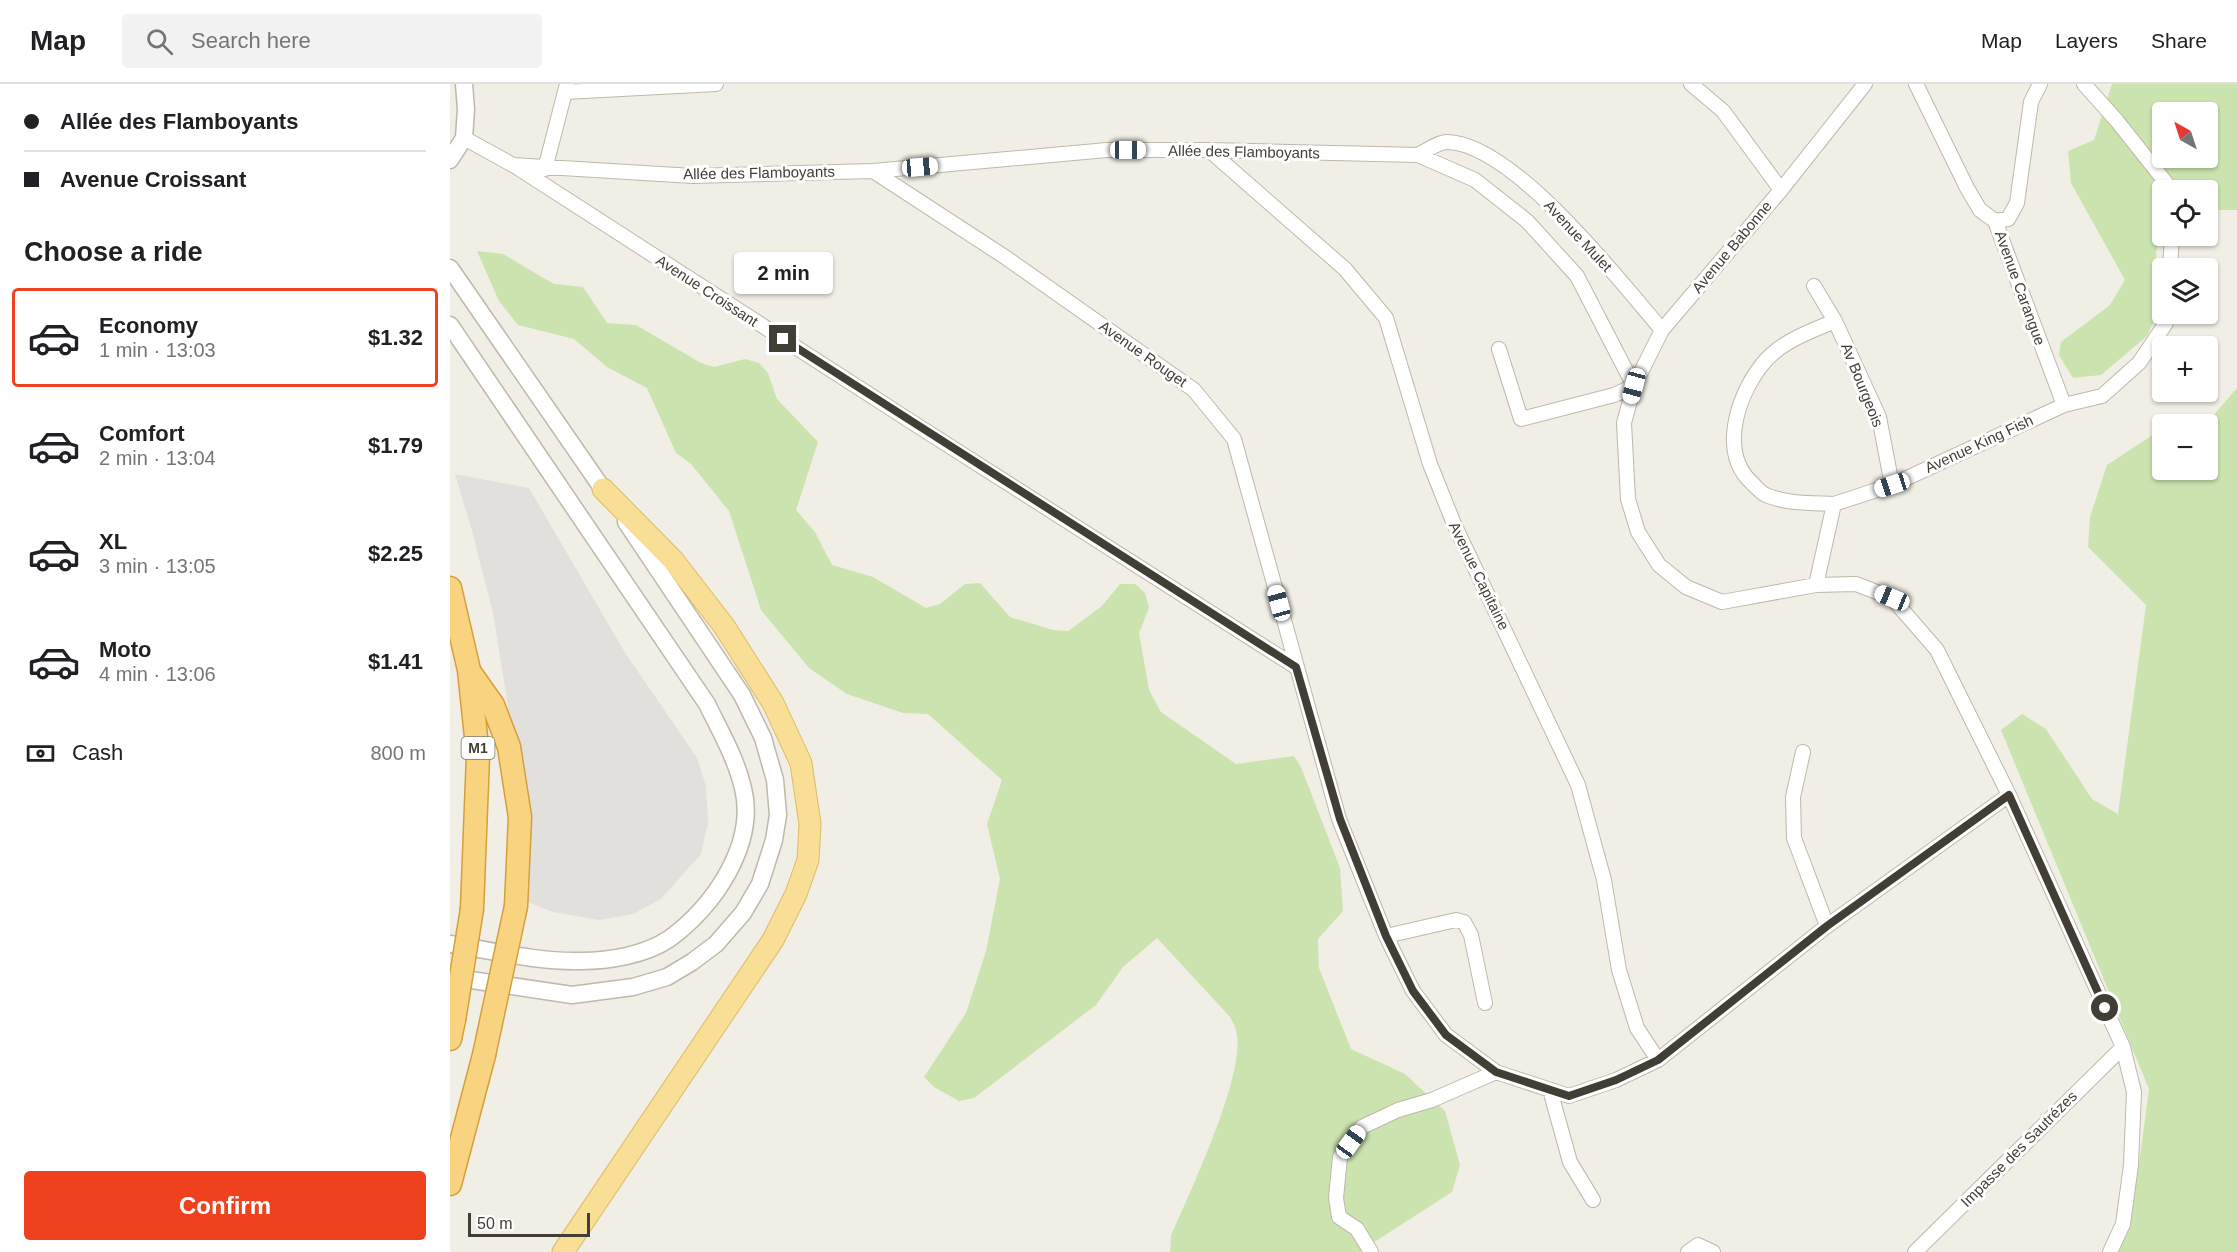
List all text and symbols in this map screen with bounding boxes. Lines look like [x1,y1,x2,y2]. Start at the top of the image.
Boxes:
search box [122,14,542,68]
text: Map [30,25,86,56]
icon: search [143,25,176,58]
text: Search here [191,28,311,53]
text: Map [1981,29,2022,52]
text: Layers [2055,29,2118,52]
text: Share [2151,29,2207,52]
north arrow [2152,102,2218,168]
map controls [2152,102,2218,480]
text: Allée des Flamboyants [60,109,298,134]
car [1110,141,1146,159]
street label: Allée des Flamboyants [1168,142,1320,161]
car [901,156,939,178]
street label: Allée des Flamboyants [683,163,835,182]
text: Avenue Croissant [60,167,246,192]
button: locate [2152,180,2218,246]
street label: Avenue Mulet [1541,196,1616,276]
street label: Avenue Babonne [1688,197,1775,296]
street label: Avenue Carangue [1992,228,2049,347]
text: Choose a ride [24,237,203,267]
street label: Avenue Croissant [653,251,762,330]
callout: 2 min [734,252,832,294]
button: layers [2152,258,2218,324]
text: 2 min [757,262,810,284]
icon: car [27,311,81,365]
text: Economy [99,313,198,338]
street label: Avenue Rouget [1096,317,1191,391]
text: $1.32 [368,325,423,350]
route end [769,325,796,352]
button: + [2152,336,2218,402]
text: 1 min · 13:03 [99,339,216,361]
street label: Av Bourgeois [1838,340,1887,429]
car [1621,366,1647,406]
street label: Avenue King Fish [1922,411,2036,476]
button: − [2152,414,2218,480]
icon: car [27,419,81,473]
text: Comfort [99,421,185,446]
text: $1.79 [368,433,423,458]
text: 2 min · 13:04 [99,447,216,469]
car [1872,471,1912,499]
street label: Avenue Capitaine [1446,519,1513,633]
icon: car [27,527,81,581]
text: XL [99,529,127,554]
text: $2.25 [368,541,423,566]
text: 3 min · 13:05 [99,555,216,577]
car [1266,583,1292,623]
car [1872,583,1912,613]
icon: car [27,635,81,689]
text: Moto [99,637,152,662]
text: $1.41 [368,649,423,674]
text: 4 min · 13:06 [99,663,216,685]
icon: cash [24,737,57,770]
road number: M1 [462,737,494,759]
text: Cash [72,740,123,765]
text: 800 m [370,742,426,764]
route start [2091,994,2118,1021]
street label: Impasse des Sautrézes [1957,1087,2080,1210]
car [1333,1122,1369,1162]
button: Confirm [24,1171,426,1240]
scale bar [468,1210,590,1238]
text: 50 m [477,1215,513,1232]

